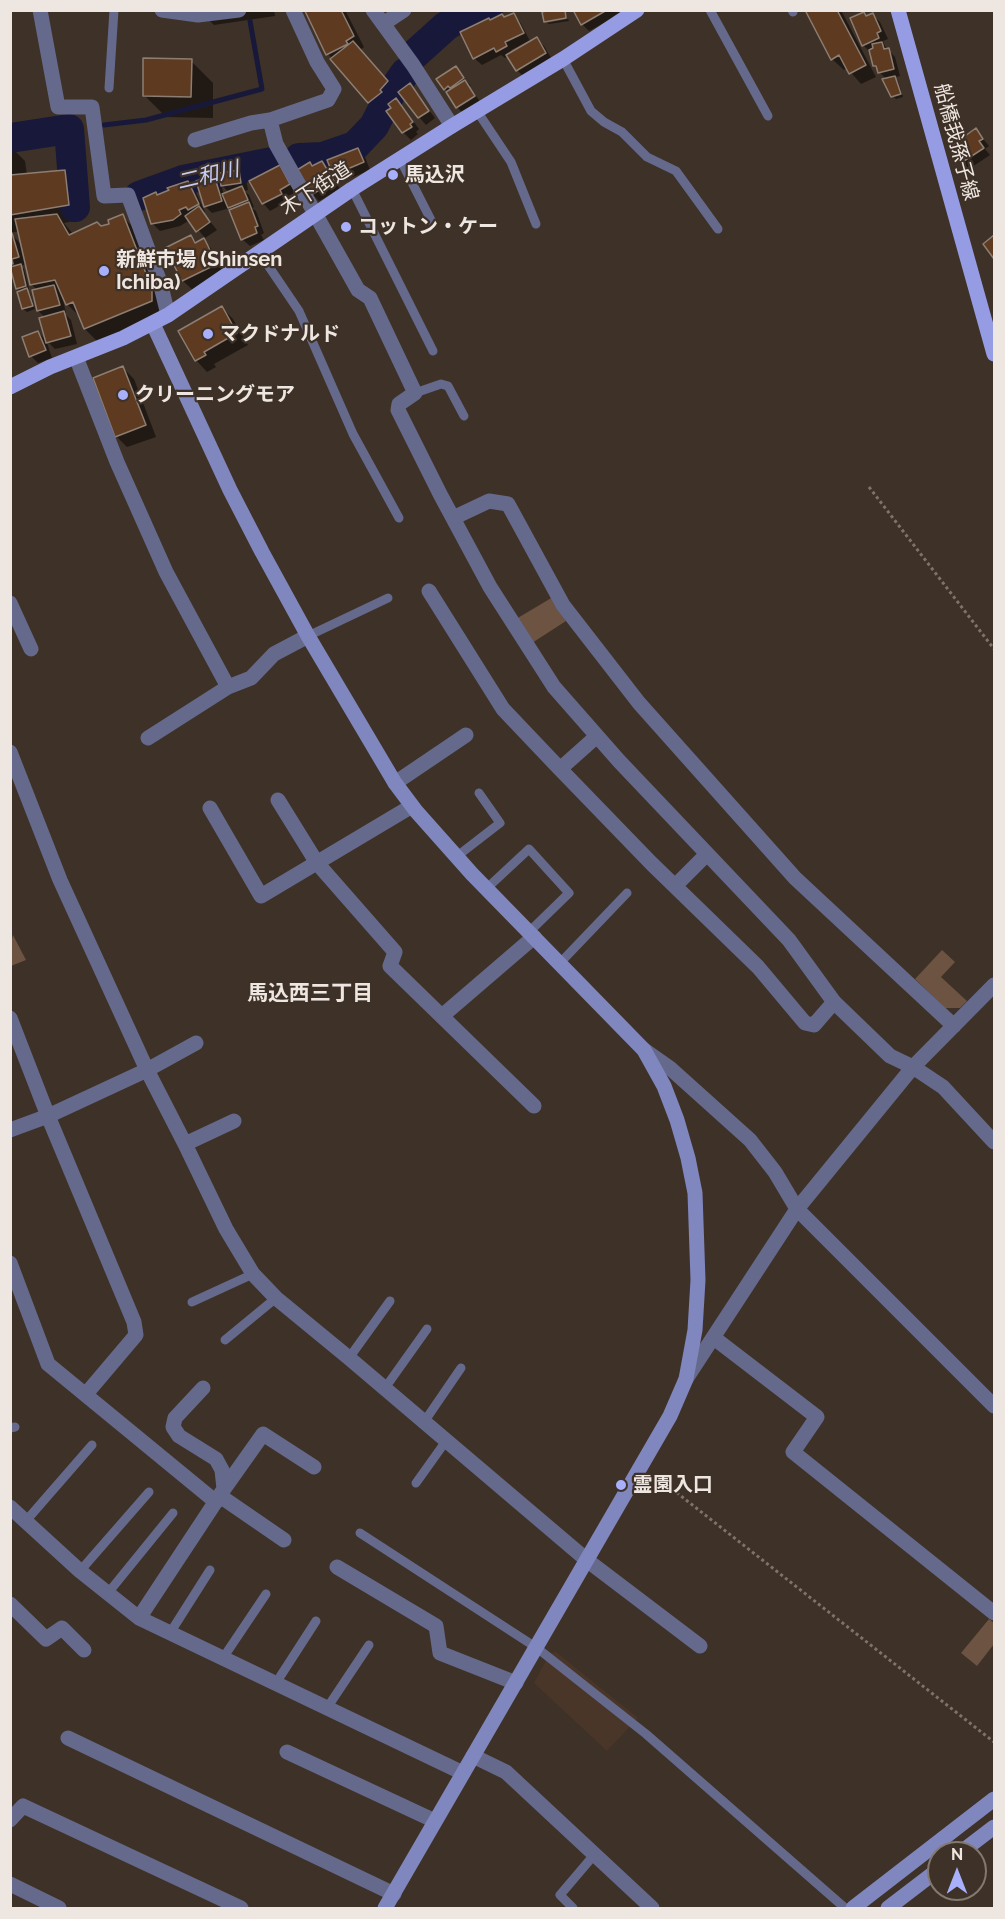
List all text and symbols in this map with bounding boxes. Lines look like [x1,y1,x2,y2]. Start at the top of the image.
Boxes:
street label: 船橋我孫子線 [929,81,983,203]
water label: 二和川 [174,157,242,195]
street label: 木下街道 [276,157,356,221]
place label: 馬込沢 [405,163,465,187]
marker: 馬込沢 [386,168,400,182]
place label: コットン・ケー [358,215,498,239]
marker: コットン・ケー [339,220,353,234]
place label: 新鮮市場 (Shinsen Ichiba) [116,248,282,295]
marker: 新鮮市場 (Shinsen Ichiba) [97,264,111,278]
place label: マクドナルド [220,322,340,346]
marker: マクドナルド [201,327,215,341]
place label: クリーニングモア [135,383,295,407]
marker: クリーニングモア [116,388,130,402]
district label: 馬込西三丁目 [247,981,373,1007]
place label: 霊園入口 [633,1473,713,1497]
marker: 霊園入口 [614,1478,628,1492]
north arrow [927,1841,987,1901]
text: N [951,1845,963,1864]

